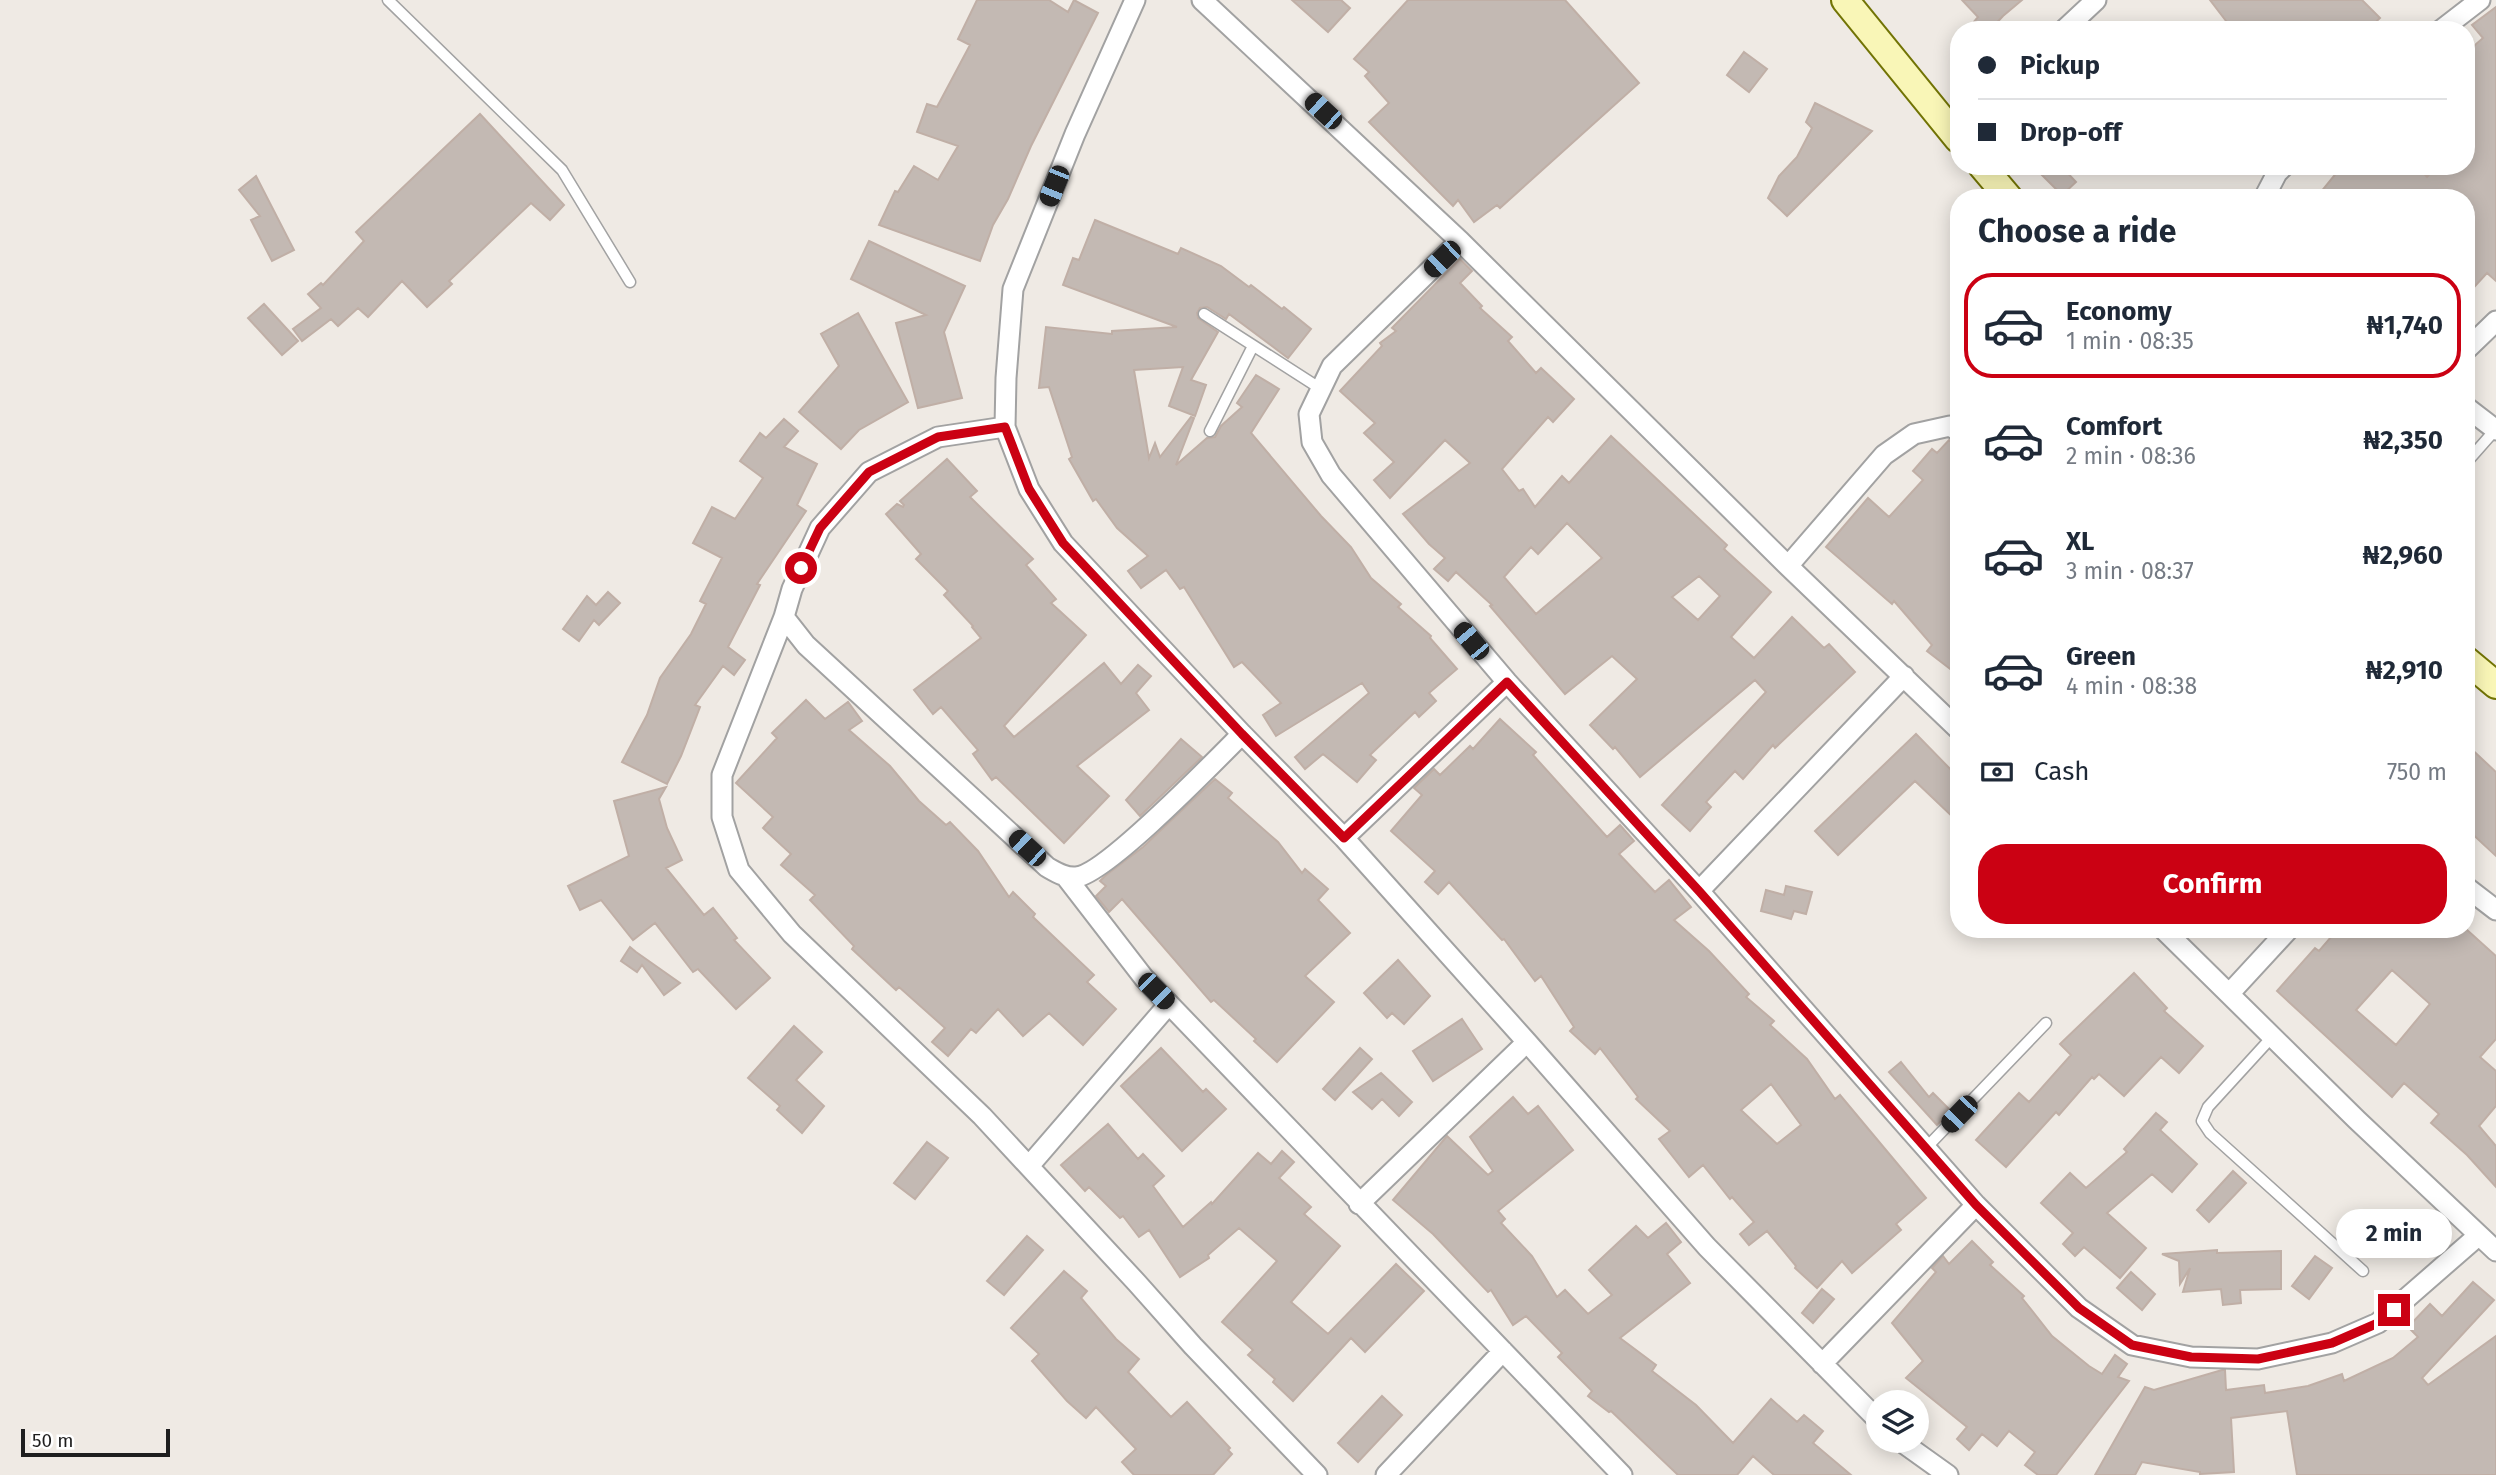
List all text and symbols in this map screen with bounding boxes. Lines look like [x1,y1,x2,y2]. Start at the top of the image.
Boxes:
text: Pickup [2020,50,2100,81]
car [1301,89,1346,133]
text: Drop-off [2020,117,2122,148]
car [1037,163,1072,209]
text: Choose a ride [1978,212,2176,250]
car [1420,237,1465,281]
icon: car [1982,294,2045,357]
text: Economy [2066,296,2172,327]
text: ₦1,740 [2367,310,2443,341]
text: 1 min · 08:35 [2066,327,2194,355]
icon: car [1982,409,2045,472]
text: Comfort [2066,411,2162,442]
text: ₦2,350 [2363,425,2443,456]
text: 2 min · 08:36 [2066,442,2196,470]
icon: car [1982,524,2045,587]
text: XL [2066,526,2094,557]
text: ₦2,960 [2362,540,2443,571]
route start [785,552,817,584]
text: 3 min · 08:37 [2066,557,2194,585]
car [1450,618,1493,664]
icon: car [1982,639,2045,702]
text: Green [2066,641,2136,672]
text: ₦2,910 [2366,655,2443,686]
text: 4 min · 08:38 [2066,672,2197,700]
icon: cash [1978,753,2016,791]
text: Cash [2034,756,2090,787]
text: 750 m [2387,758,2447,786]
car [1005,826,1050,870]
button: Confirm [1978,844,2447,924]
car [1134,969,1179,1013]
car [1937,1092,1982,1136]
callout: 2 min [2336,1208,2452,1258]
text: 2 min [2366,1219,2422,1247]
route end [2378,1294,2410,1326]
map controls [1866,1390,1929,1453]
button: layers [1866,1390,1929,1453]
scale bar [21,1426,170,1458]
text: 50 m [32,1429,73,1452]

